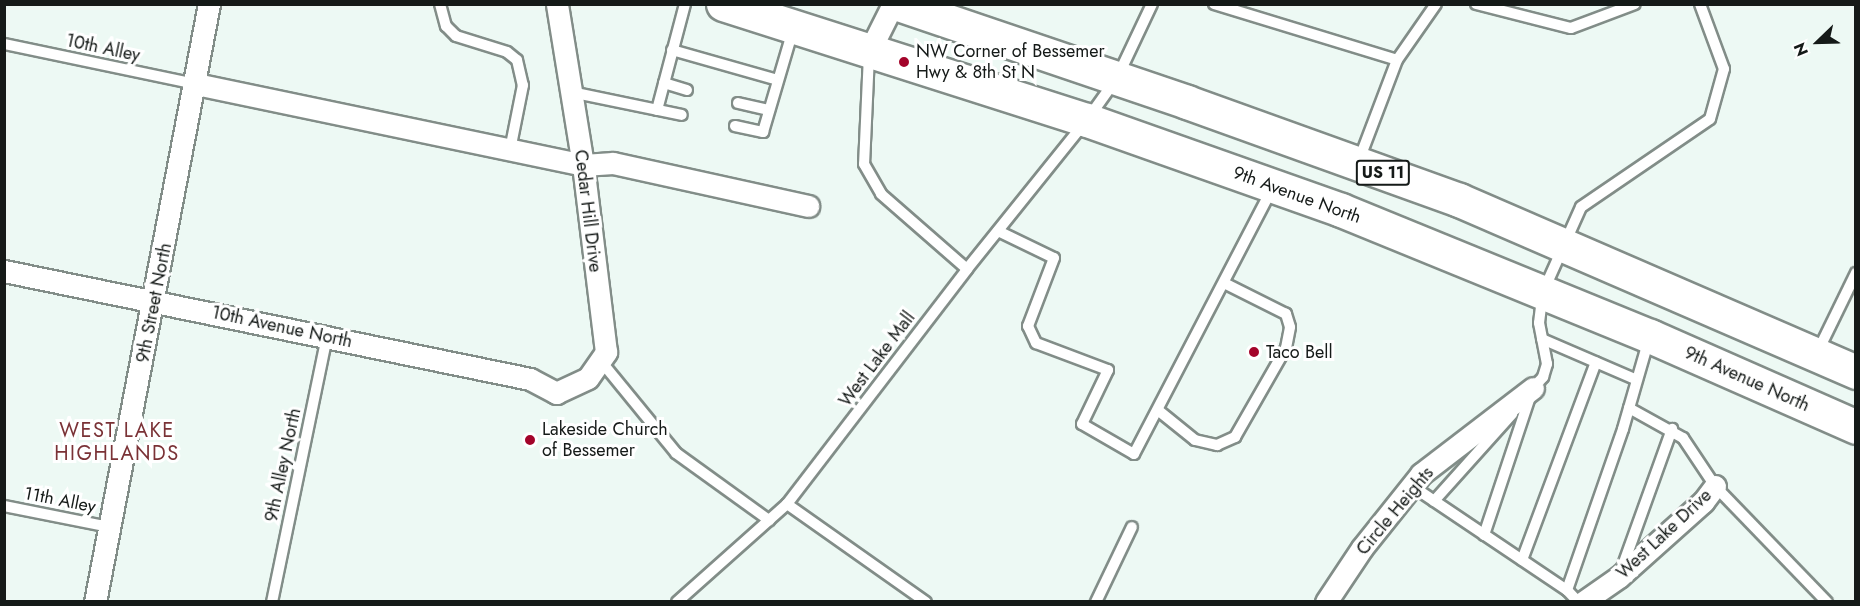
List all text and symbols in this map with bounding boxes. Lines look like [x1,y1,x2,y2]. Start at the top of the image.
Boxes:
north arrow [1788,12,1848,72]
street label: 10th Alley [64,30,142,66]
text: N [1788,39,1814,60]
place label: NW Corner of Bessemer Hwy & 8th St N [916,41,1105,84]
marker: NW Corner of Bessemer Hwy & 8th St N [897,55,911,69]
street label: Cedar Hill Drive [570,148,606,274]
road number: US 11 [1354,160,1412,186]
street label: 9th Avenue North [1230,162,1364,228]
street label: 9th Street North [132,241,176,365]
street label: 10th Avenue North [210,302,354,352]
street label: West Lake Mall [834,307,920,411]
place label: Taco Bell [1266,341,1333,363]
street label: 9th Avenue North [1681,342,1813,416]
marker: Taco Bell [1247,345,1261,359]
street label: 9th Alley North [260,406,306,524]
district label: WEST LAKE HIGHLANDS [54,418,180,465]
place label: Lakeside Church of Bessemer [542,419,668,462]
marker: Lakeside Church of Bessemer [523,433,537,447]
street label: Circle Heights [1352,463,1438,559]
street label: 11th Alley [22,482,98,518]
street label: West Lake Drive [1612,485,1716,583]

